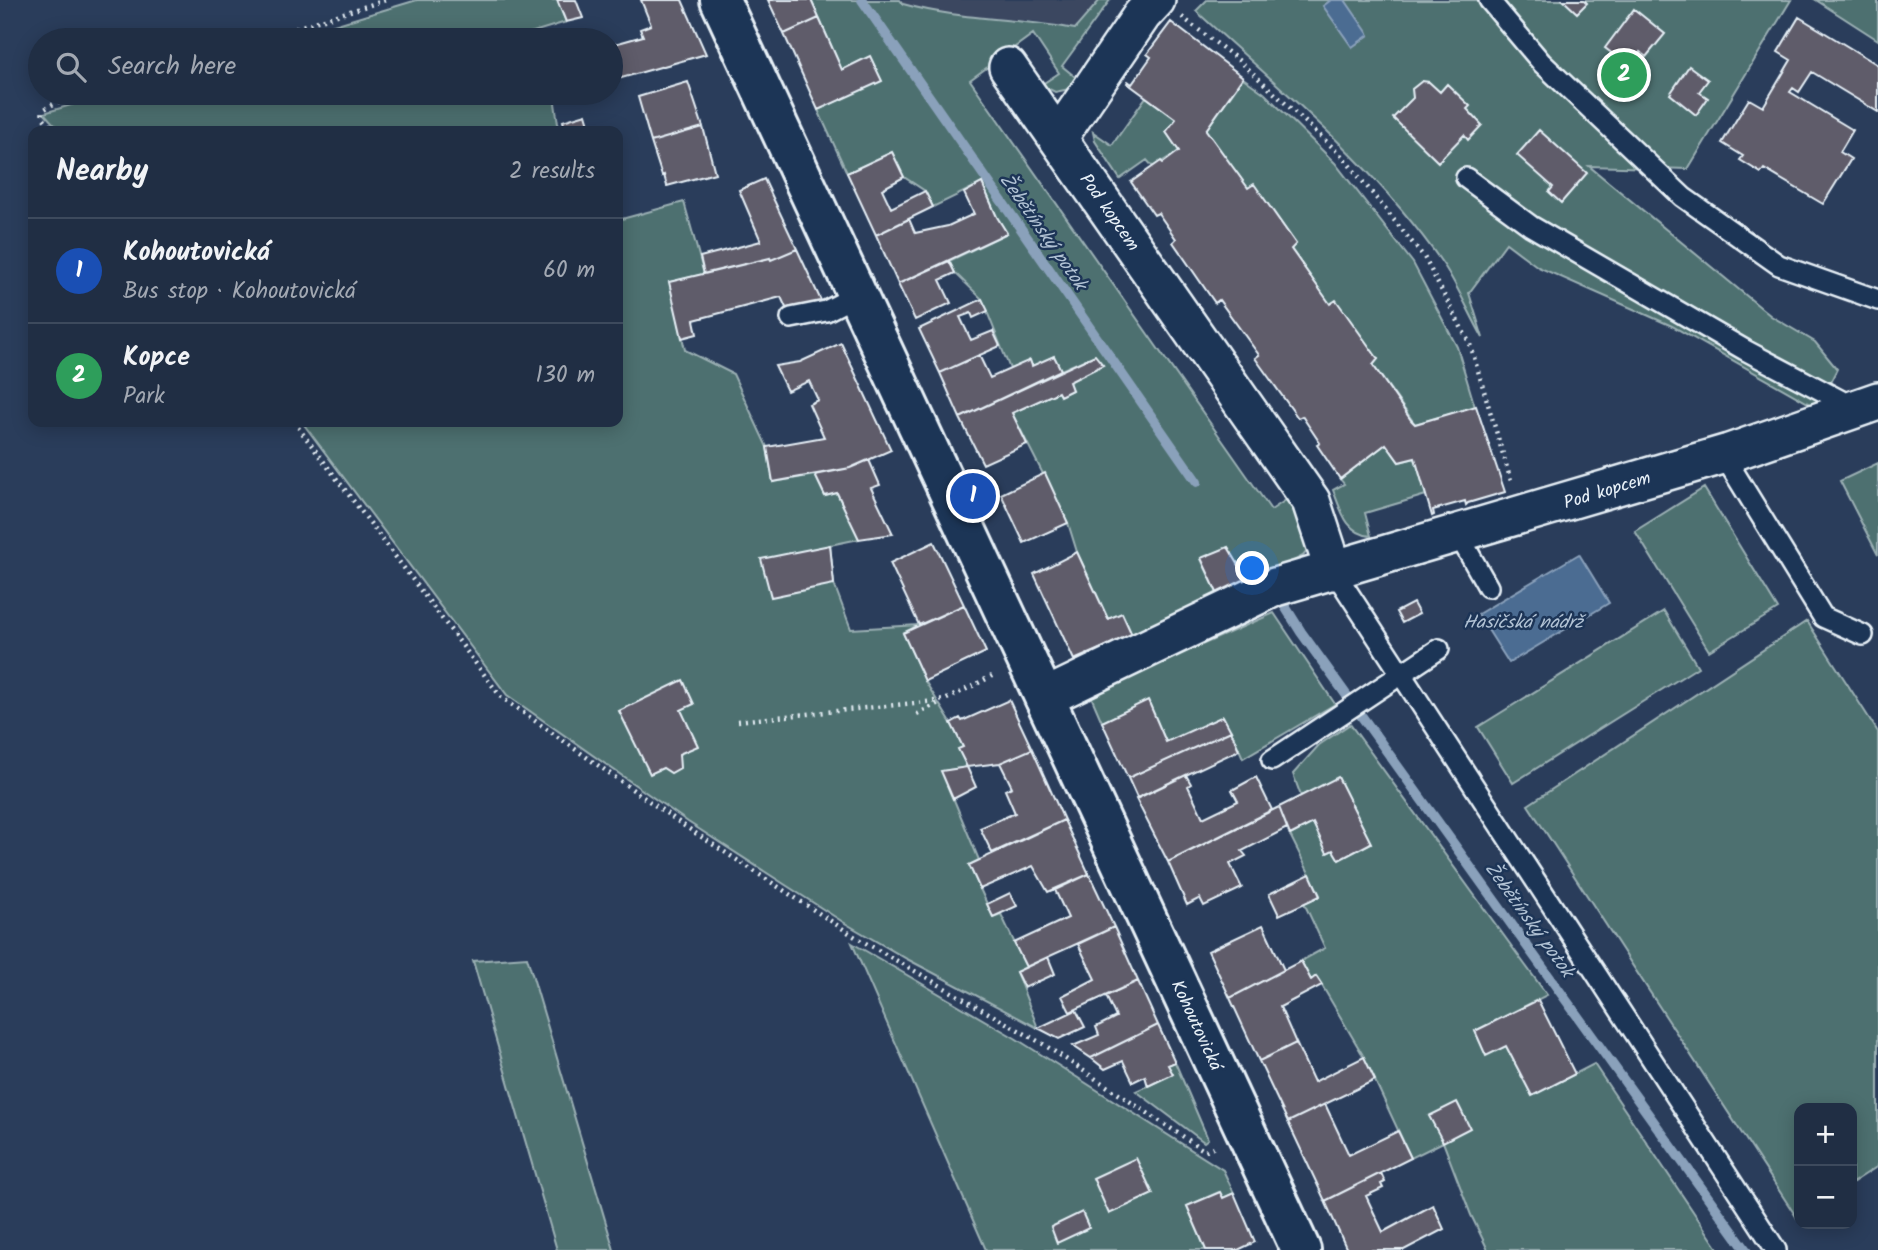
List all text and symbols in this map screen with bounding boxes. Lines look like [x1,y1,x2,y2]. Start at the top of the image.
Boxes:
search box [28,28,623,105]
text: Search here [108,46,236,88]
icon: search [52,48,90,86]
pin: 2 [1601,49,1647,101]
text: Nearby [56,148,148,196]
text: 2 results [509,154,595,190]
water label: Žebětínský potok [991,168,1096,299]
street label: Pod kopcem [1071,168,1146,258]
text: Kohoutovická [123,232,270,274]
text: 1 [76,253,82,289]
text: 60 m [543,253,595,289]
text: Bus stop · Kohoutovická [123,274,356,310]
text: Kopce [123,337,190,379]
text: 2 [72,358,86,394]
text: 130 m [536,358,595,394]
text: Park [123,379,165,415]
street label: Pod kopcem [1560,464,1655,518]
pin: 1 [950,470,996,522]
your location [1235,551,1269,585]
water label: Hasičská nádrž [1463,608,1586,638]
water label: Žebětínský potok [1476,856,1583,987]
street label: Kohoutovická [1162,975,1230,1077]
map controls [1794,1103,1857,1229]
button: + [1794,1103,1857,1166]
button: − [1794,1166,1857,1229]

